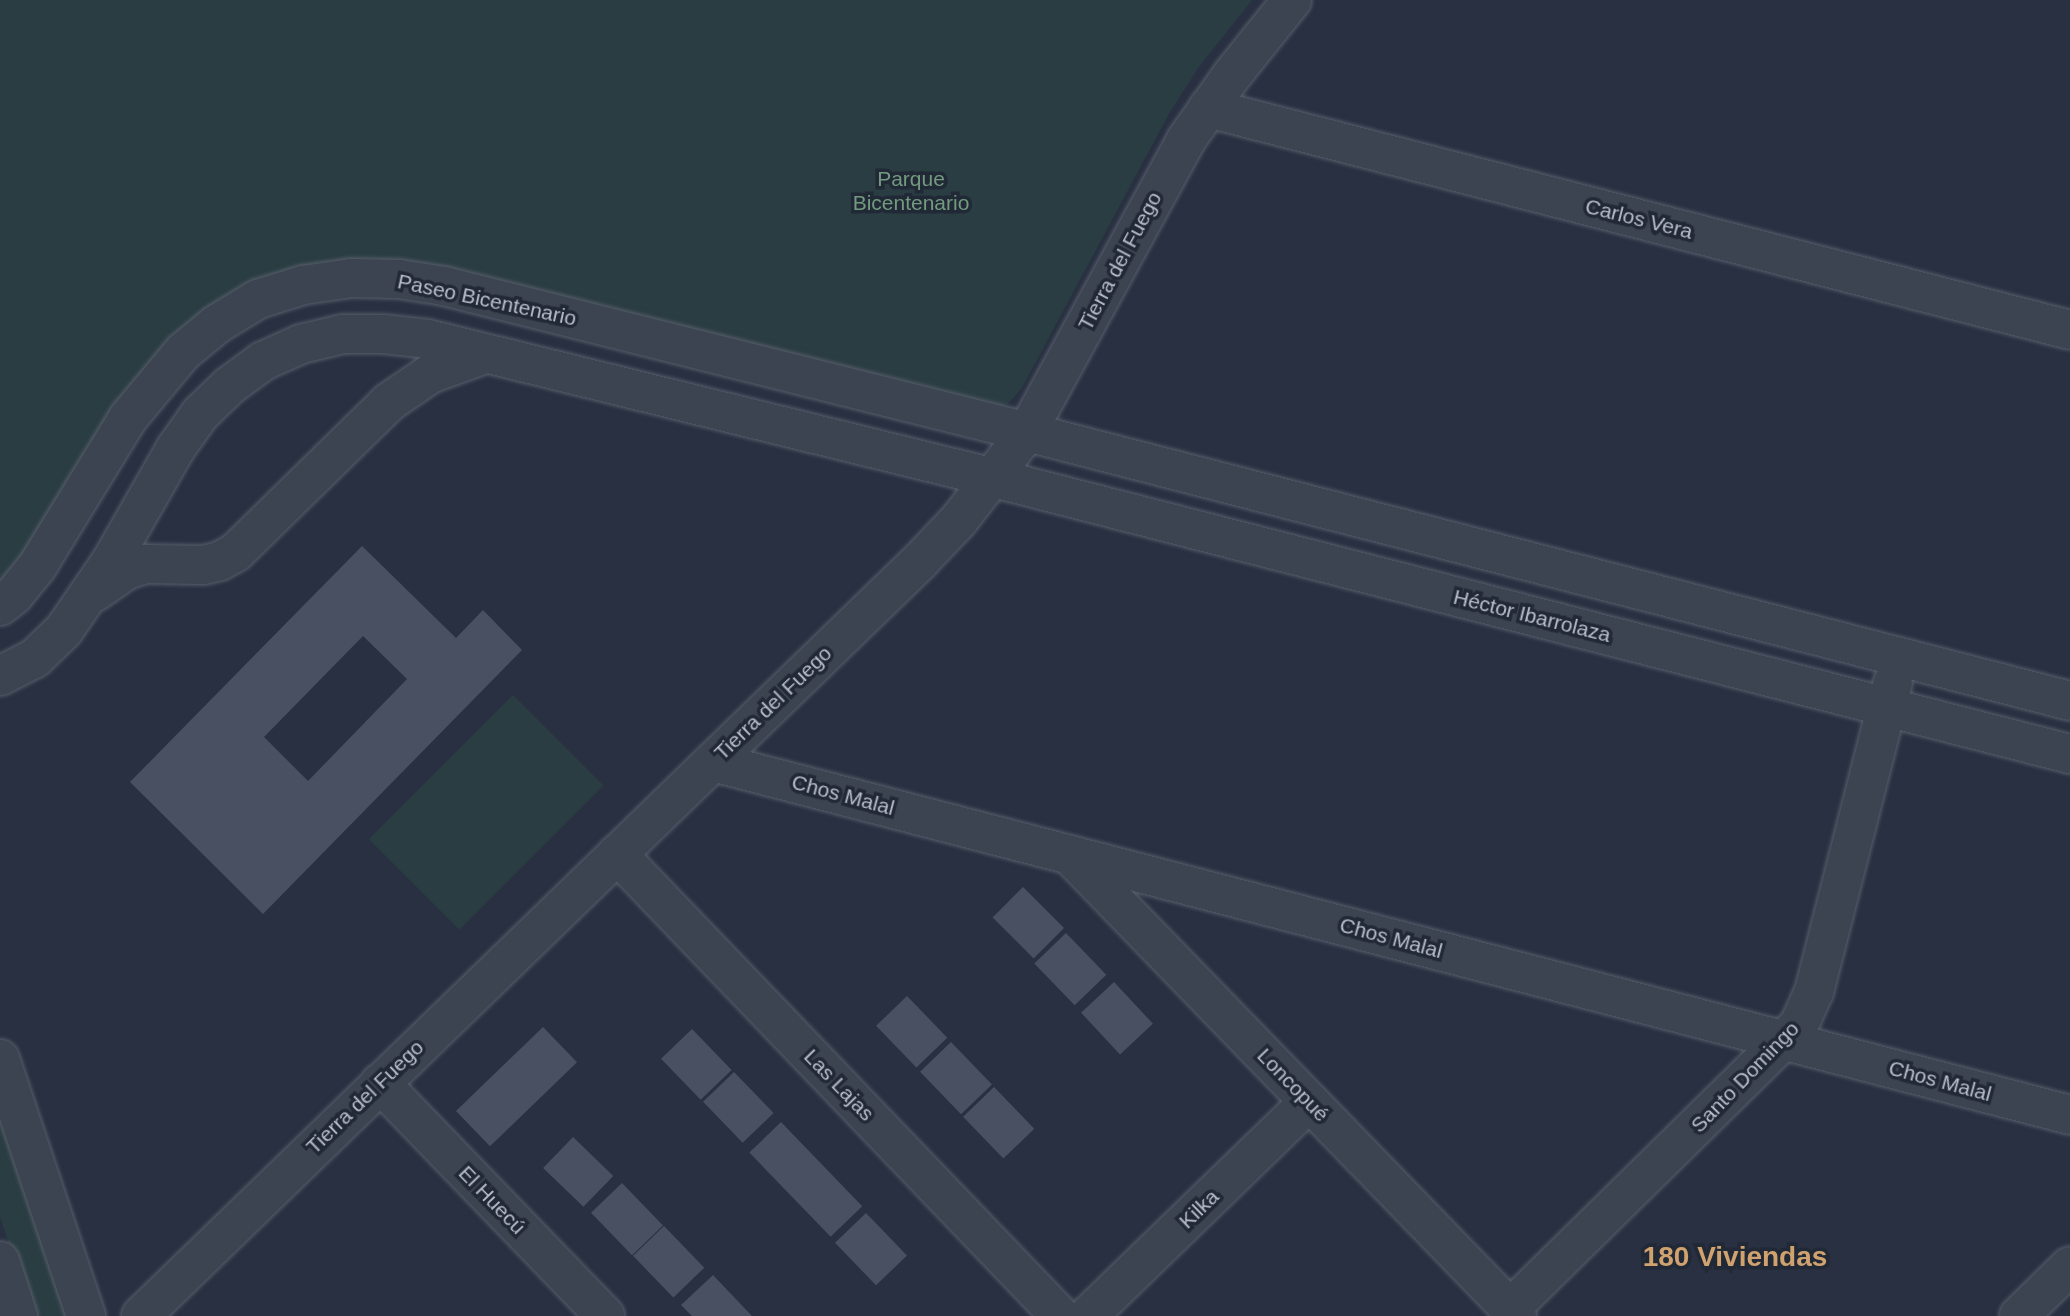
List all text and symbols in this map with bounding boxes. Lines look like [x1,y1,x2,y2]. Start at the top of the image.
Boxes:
park label: Parque Bicentenario [853,166,969,216]
street label: Tierra del Fuego [1073,187,1167,335]
street label: Carlos Vera [1583,194,1695,244]
street label: Paseo Bicentenario [395,269,579,331]
street label: Héctor Ibarrolaza [1451,584,1613,648]
street label: Tierra del Fuego [709,641,837,765]
street label: Chos Malal [789,769,897,821]
street label: Chos Malal [1337,912,1445,964]
street label: Santo Domingo [1686,1016,1804,1138]
street label: Tierra del Fuego [301,1035,429,1159]
street label: Loncopué [1252,1043,1334,1127]
street label: Las Lajas [799,1044,879,1126]
street label: Chos Malal [1886,1055,1994,1107]
street label: El Huecú [453,1161,531,1239]
street label: Kilka [1174,1184,1224,1234]
district label: 180 Viviendas [1643,1240,1827,1274]

